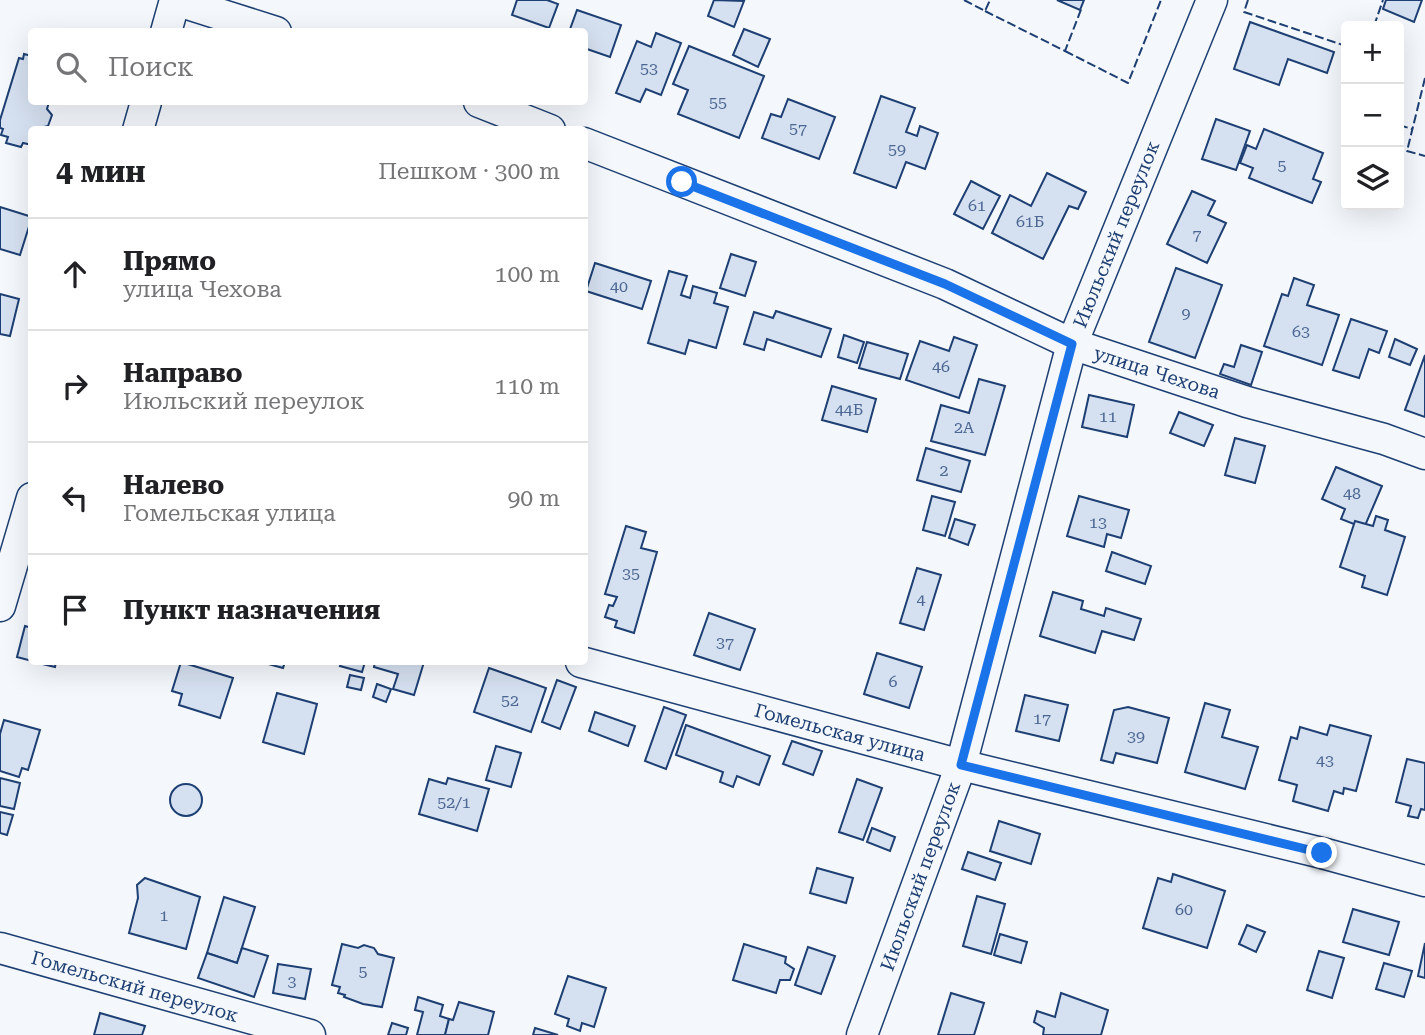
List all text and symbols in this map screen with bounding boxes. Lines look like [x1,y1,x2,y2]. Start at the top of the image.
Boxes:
map controls [1341,21,1404,210]
button: + [1341,21,1404,84]
search box [28,28,588,105]
icon: search [52,48,90,86]
text: Поиск [108,52,194,82]
house number: 53 [640,59,658,78]
button: − [1341,84,1404,147]
house number: 55 [709,93,727,112]
house number: 57 [789,119,807,138]
street label: Июльский переулок [1068,137,1165,331]
house number: 59 [888,140,906,159]
button: layers [1341,147,1404,210]
text: 4 мин [56,154,146,189]
house number: 5 [1278,156,1287,175]
text: Пешком · 300 m [378,158,560,185]
route start [666,166,697,197]
house number: 61 [968,196,986,215]
house number: 61Б [1016,212,1044,231]
house number: 7 [1193,225,1202,244]
text: Прямо [123,246,216,276]
icon: ahead [56,255,94,293]
text: 100 m [495,261,560,288]
text: улица Чехова [123,276,282,303]
house number: 40 [610,277,628,296]
house number: 9 [1182,304,1191,323]
house number: 63 [1292,322,1310,341]
street label: улица Чехова [1091,341,1223,404]
house number: 46 [932,357,950,376]
text: Направо [123,358,243,388]
icon: right [56,367,94,405]
text: 110 m [495,373,560,400]
text: Июльский переулок [123,388,365,415]
house number: 44Б [835,400,863,419]
house number: 11 [1099,407,1117,426]
house number: 2А [954,418,975,437]
house number: 2 [940,461,949,480]
text: Налево [123,470,224,500]
icon: left [56,479,94,517]
house number: 48 [1343,484,1361,503]
text: 90 m [507,485,560,512]
text: Гомельская улица [123,500,336,527]
house number: 13 [1089,513,1107,532]
house number: 35 [622,564,640,583]
house number: 4 [917,590,926,609]
icon: arrive [56,591,94,629]
text: Пункт назначения [123,595,380,625]
house number: 37 [716,633,734,652]
house number: 6 [889,672,898,691]
house number: 52 [501,691,519,710]
street label: Гомельская улица [752,699,928,767]
house number: 17 [1033,709,1051,728]
house number: 39 [1127,727,1145,746]
house number: 43 [1316,751,1334,770]
street label: Июльский переулок [876,778,965,974]
house number: 52/1 [437,793,471,812]
route end [1306,837,1337,868]
house number: 60 [1175,900,1193,919]
house number: 1 [160,906,169,925]
street label: Гомельский переулок [29,946,241,1027]
house number: 5 [359,962,368,981]
house number: 3 [288,972,297,991]

